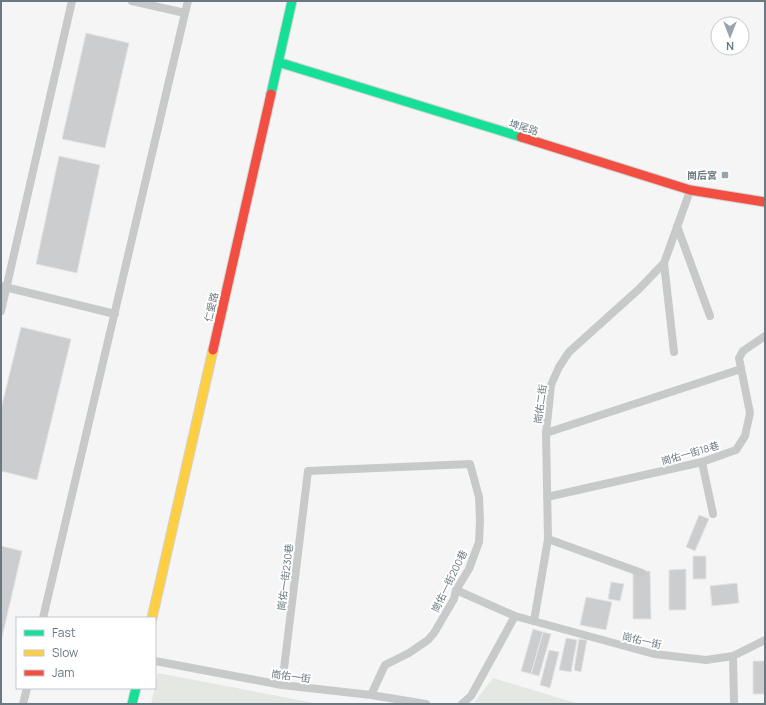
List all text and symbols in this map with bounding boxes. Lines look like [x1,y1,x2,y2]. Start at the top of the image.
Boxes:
north arrow [710,16,750,56]
text: N [726,39,734,54]
street label: 埤尾路 [508,116,540,138]
place label: 崗后宮 [687,168,717,182]
marker: 崗后宮 [720,170,730,180]
street label: 仁愛路 [201,291,221,323]
street label: 崗佑二街 [530,383,550,425]
street label: 崗佑一街18巷 [659,438,721,468]
street label: 崗佑一街230巷 [274,543,296,611]
street label: 崗佑一街200巷 [428,547,470,615]
legend [16,617,156,689]
text: Fast [52,624,76,641]
street label: 崗佑一街 [621,629,663,651]
text: Slow [52,644,78,661]
text: Jam [52,664,74,681]
street label: 崗佑一街 [270,666,312,686]

